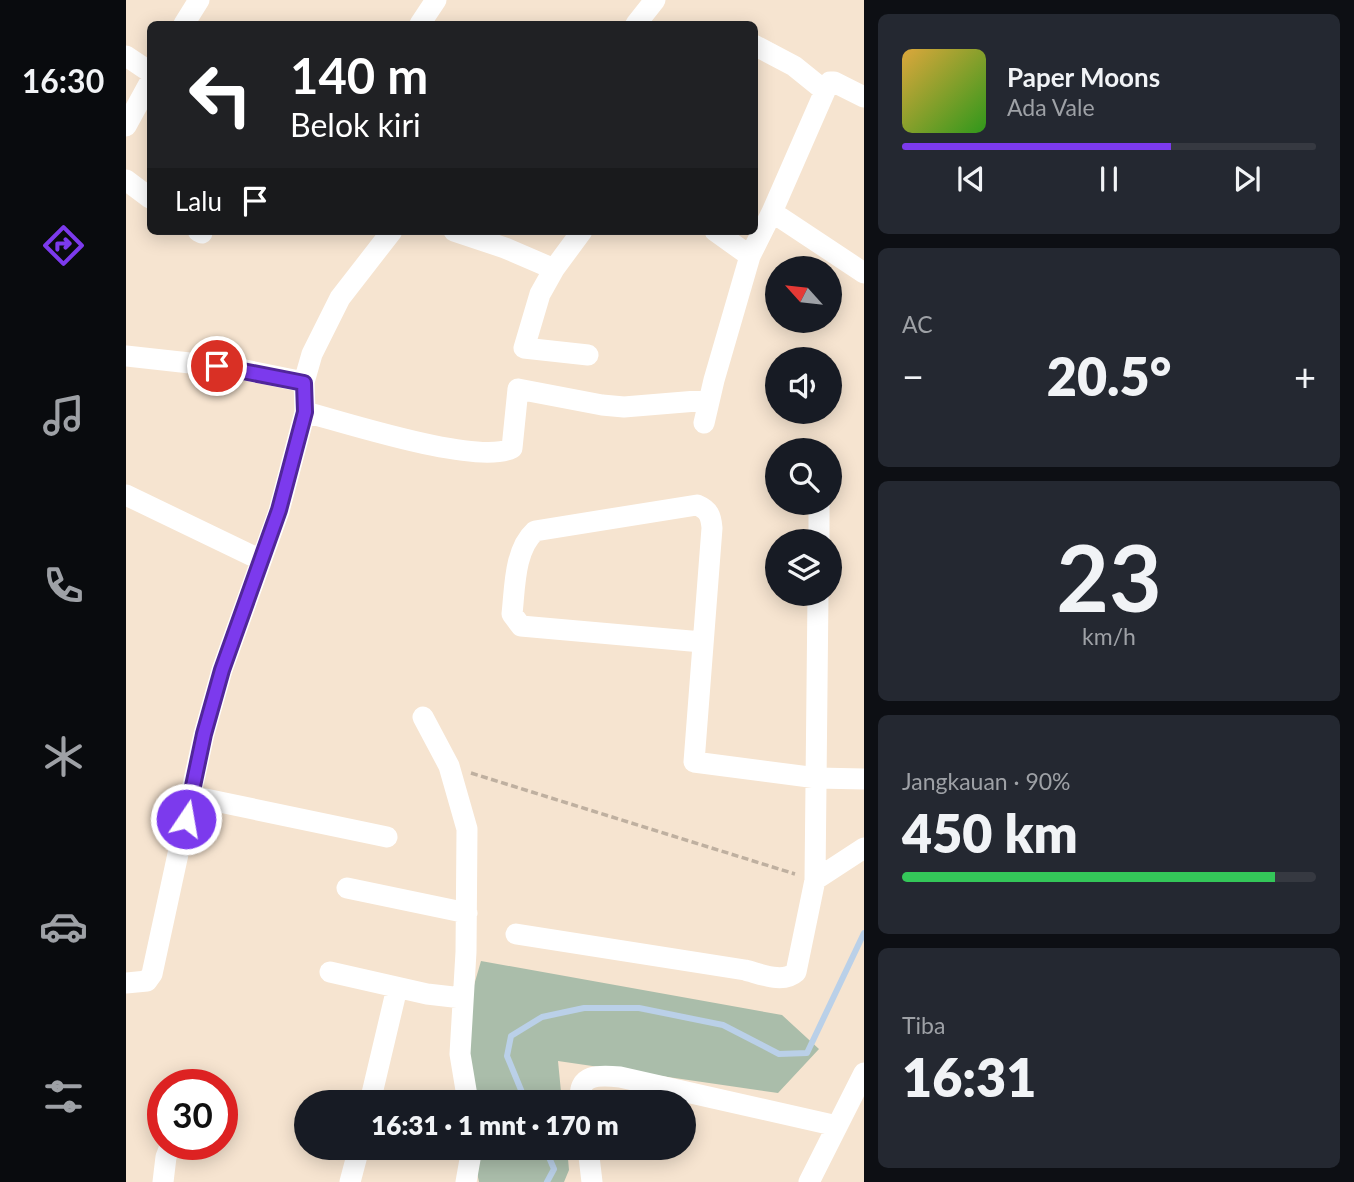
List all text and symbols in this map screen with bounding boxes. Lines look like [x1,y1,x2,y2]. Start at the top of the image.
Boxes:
text: 140 m [290,46,428,104]
icon: left [175,49,266,140]
text: 16:30 [22,61,104,100]
text: Paper Moons [1007,61,1160,93]
text: Ada Vale [1007,93,1095,121]
text: Belok kiri [290,105,421,144]
icon: previous [952,160,990,198]
icon: pause [1090,160,1128,198]
icon: next [1228,160,1266,198]
icon: arrive [236,182,274,220]
text: Lalu [175,185,222,217]
icon: directions [39,221,88,270]
north arrow [765,256,842,332]
map controls [765,256,842,606]
text: AC [902,310,933,338]
pin [187,336,247,396]
text: 20.5° [1047,345,1171,407]
icon: arrive [198,347,236,385]
button: sound [765,347,842,424]
text: − [902,353,924,399]
text: + [1294,353,1316,399]
icon: music [39,391,88,440]
button: search [765,438,842,515]
text: 23 [1056,522,1162,631]
button: layers [765,529,842,606]
icon: phone [39,561,88,610]
text: km/h [1082,622,1136,650]
icon: climate [39,732,88,781]
text: Jangkauan · 90% [902,767,1071,795]
position arrow [149,782,223,856]
text: 450 km [902,802,1078,864]
icon: car [39,902,88,951]
text: Tiba [902,1011,945,1039]
text: 16:31 [902,1046,1036,1108]
speed limit sign: 30 [147,1069,238,1160]
icon: filters [39,1072,88,1121]
text: 16:31 · 1 mnt · 170 m [371,1109,619,1141]

